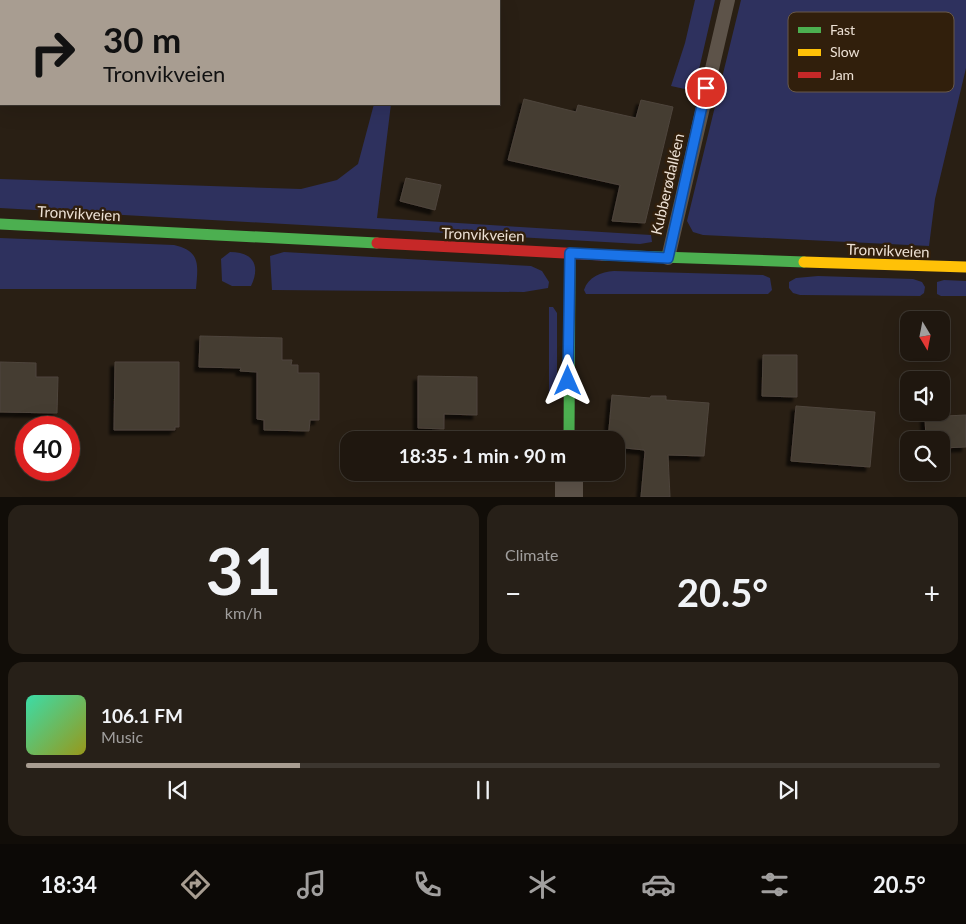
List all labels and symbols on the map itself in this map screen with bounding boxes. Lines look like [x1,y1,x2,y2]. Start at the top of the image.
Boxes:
legend [788,12,954,92]
text: Fast [830,21,855,38]
text: Slow [830,43,860,60]
text: Jam [830,66,854,83]
pin [685,67,727,109]
street label: Kubberødalléen [647,132,687,236]
street label: Tronvikveien [37,202,121,224]
street label: Tronvikveien [441,224,525,244]
street label: Tronvikveien [846,240,930,260]
north arrow [900,311,950,361]
position arrow [541,354,593,406]
speed limit sign: 40 [15,416,80,481]

